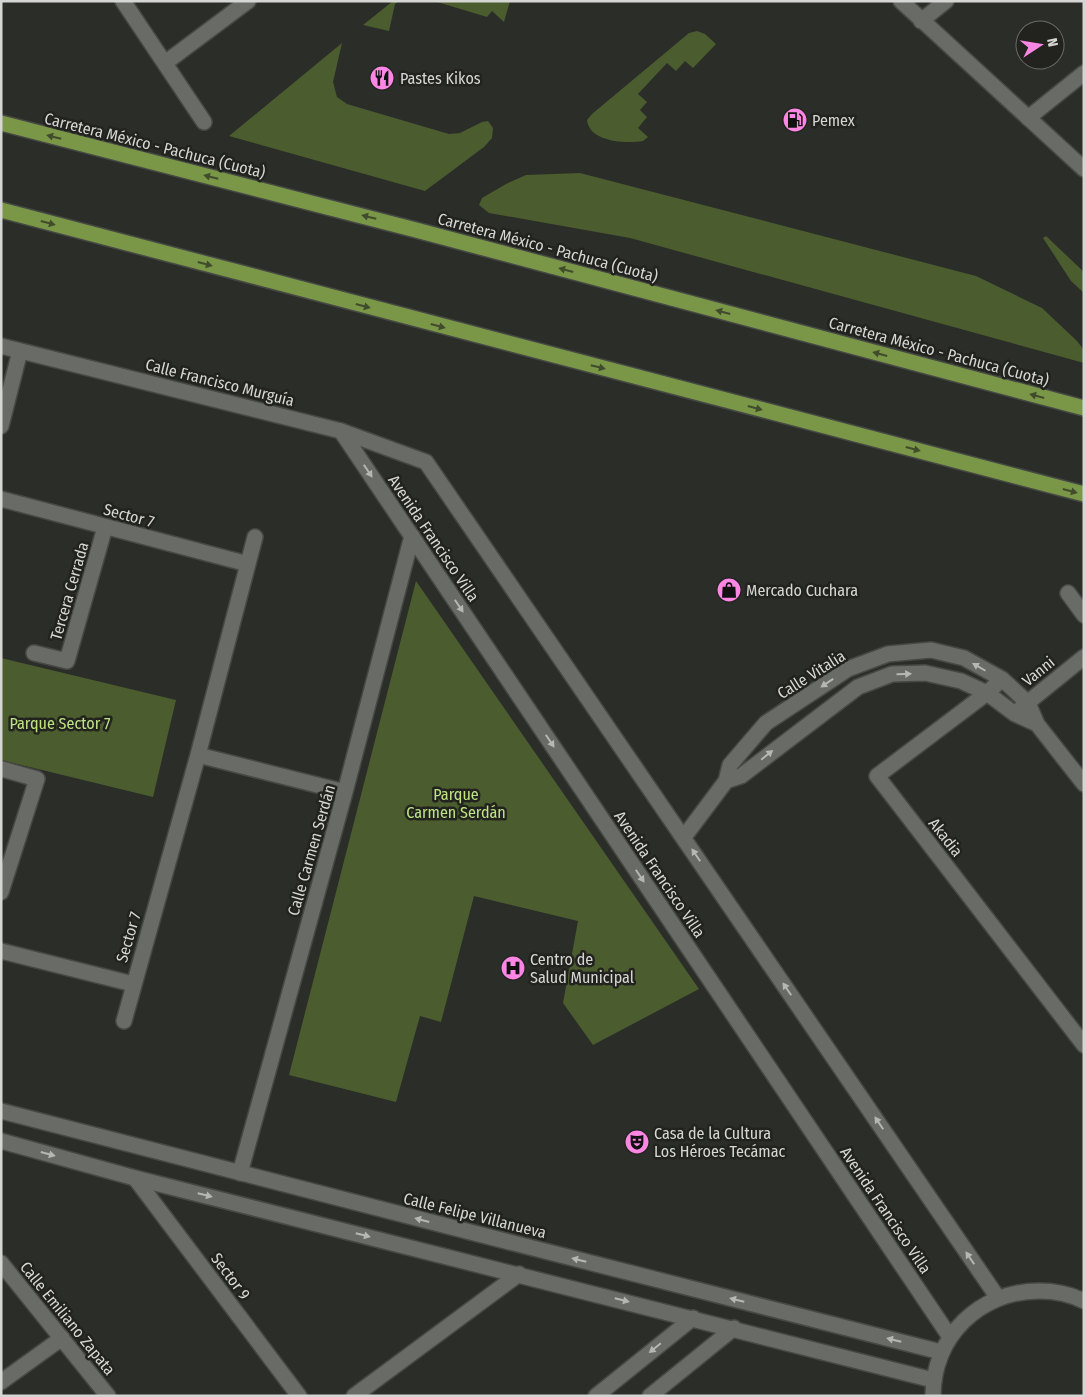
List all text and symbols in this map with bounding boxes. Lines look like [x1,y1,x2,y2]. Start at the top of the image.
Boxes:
north arrow [1015,20,1065,70]
text: N [1043,37,1061,48]
restaurant icon: Pastes Kikos [369,65,395,91]
place label: Pastes Kikos [400,69,481,88]
fuel station icon: Pemex [782,107,808,133]
street label: Carretera México - Pachuca (Cuota) [42,109,268,182]
place label: Pemex [812,111,855,130]
one-way arrow [46,132,61,140]
one-way arrow [204,173,219,181]
street label: Carretera México - Pachuca (Cuota) [436,209,660,286]
one-way arrow [361,213,376,221]
one-way arrow [41,219,56,227]
one-way arrow [198,261,213,269]
one-way arrow [558,265,573,273]
one-way arrow [355,302,370,310]
one-way arrow [715,307,730,315]
street label: Carretera México - Pachuca (Cuota) [827,313,1051,390]
one-way arrow [431,322,446,330]
one-way arrow [872,349,887,357]
street label: Calle Francisco Murguía [144,355,296,410]
one-way arrow [591,363,606,371]
one-way arrow [1029,391,1044,399]
one-way arrow [748,404,763,412]
one-way arrow [905,445,920,453]
one-way arrow [363,464,373,478]
street label: Avenida Francisco Villa [384,471,483,605]
one-way arrow [1062,487,1077,495]
street label: Sector 7 [101,500,157,532]
street label: Tercera Cerrada [46,540,93,642]
shop icon: Mercado Cuchara [716,577,742,603]
place label: Mercado Cuchara [746,581,858,600]
one-way arrow [454,599,464,613]
street label: Calle Vitalia [774,646,849,703]
street label: Vanni [1018,653,1058,690]
one-way arrow [973,662,986,671]
one-way arrow [896,669,912,677]
one-way arrow [820,678,834,688]
park label: Parque Sector 7 [9,714,111,733]
one-way arrow [545,734,554,747]
one-way arrow [760,750,773,761]
street label: Calle Carmen Serdán [284,782,339,918]
park label: Parque Carmen Serdán [406,785,506,822]
street label: Avenida Francisco Villa [610,807,709,941]
street label: Akadia [925,814,967,861]
one-way arrow [691,848,701,862]
one-way arrow [635,869,645,882]
street label: Sector 7 [112,909,145,965]
place label: Centro de Salud Municipal [530,950,634,987]
hospital icon: Centro de Salud Municipal [500,955,526,981]
one-way arrow [783,982,792,996]
one-way arrow [874,1117,884,1130]
place label: Casa de la Cultura Los Héroes Tecámac [654,1124,785,1161]
theatre icon: Casa de la Cultura Los Héroes Tecámac [624,1129,650,1155]
street label: Avenida Francisco Villa [836,1143,935,1277]
one-way arrow [41,1150,56,1158]
street label: Calle Felipe Villanueva [402,1189,548,1242]
one-way arrow [198,1191,213,1199]
one-way arrow [414,1216,429,1224]
one-way arrow [356,1231,371,1239]
street label: Sector 9 [207,1249,254,1303]
one-way arrow [966,1251,975,1264]
one-way arrow [572,1256,587,1264]
street label: Calle Emiliano Zapata [16,1258,119,1379]
one-way arrow [615,1296,630,1304]
one-way arrow [729,1296,744,1304]
one-way arrow [887,1336,902,1344]
one-way arrow [649,1343,662,1354]

